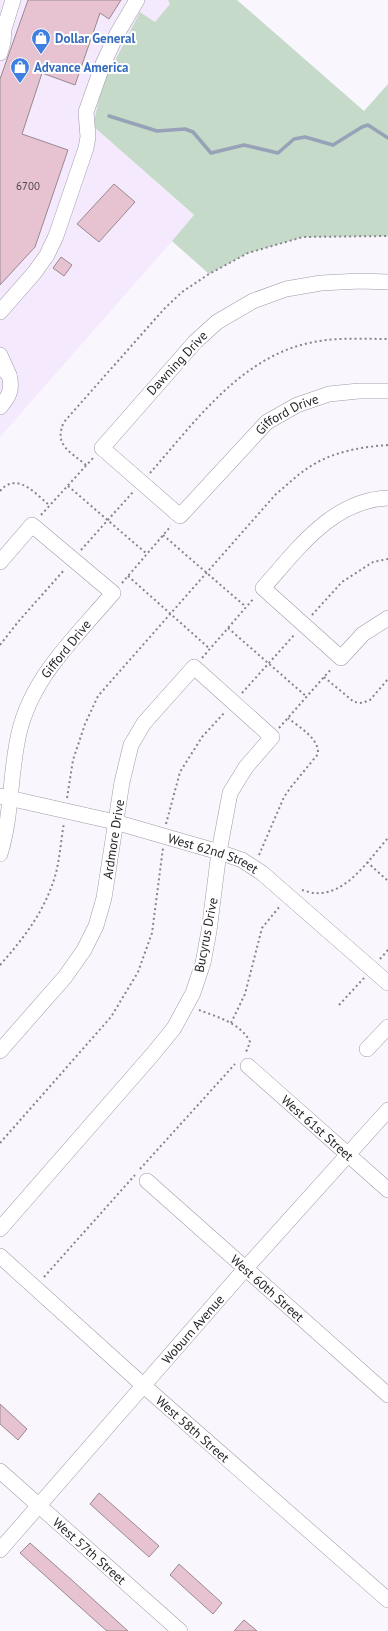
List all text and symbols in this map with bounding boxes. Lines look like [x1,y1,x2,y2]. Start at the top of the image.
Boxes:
shop icon: Dollar General [30,27,52,55]
place label: Dollar General [55,30,135,47]
shop icon: Advance America [9,56,31,84]
place label: Advance America [34,59,128,76]
house number: 6700 [16,179,40,193]
street label: Dawning Drive [143,327,211,399]
street label: Gifford Drive [251,390,321,438]
street label: Gifford Drive [37,616,95,682]
street label: Ardmore Drive [99,798,128,880]
street label: West 62nd Street [166,829,262,877]
street label: Bucyrus Drive [190,896,222,974]
street label: West 61st Street [278,1091,358,1165]
street label: West 60th Street [227,1251,308,1325]
street label: Woburn Avenue [158,1291,227,1367]
street label: West 58th Street [152,1392,234,1466]
street label: West 57th Street [50,1514,130,1588]

